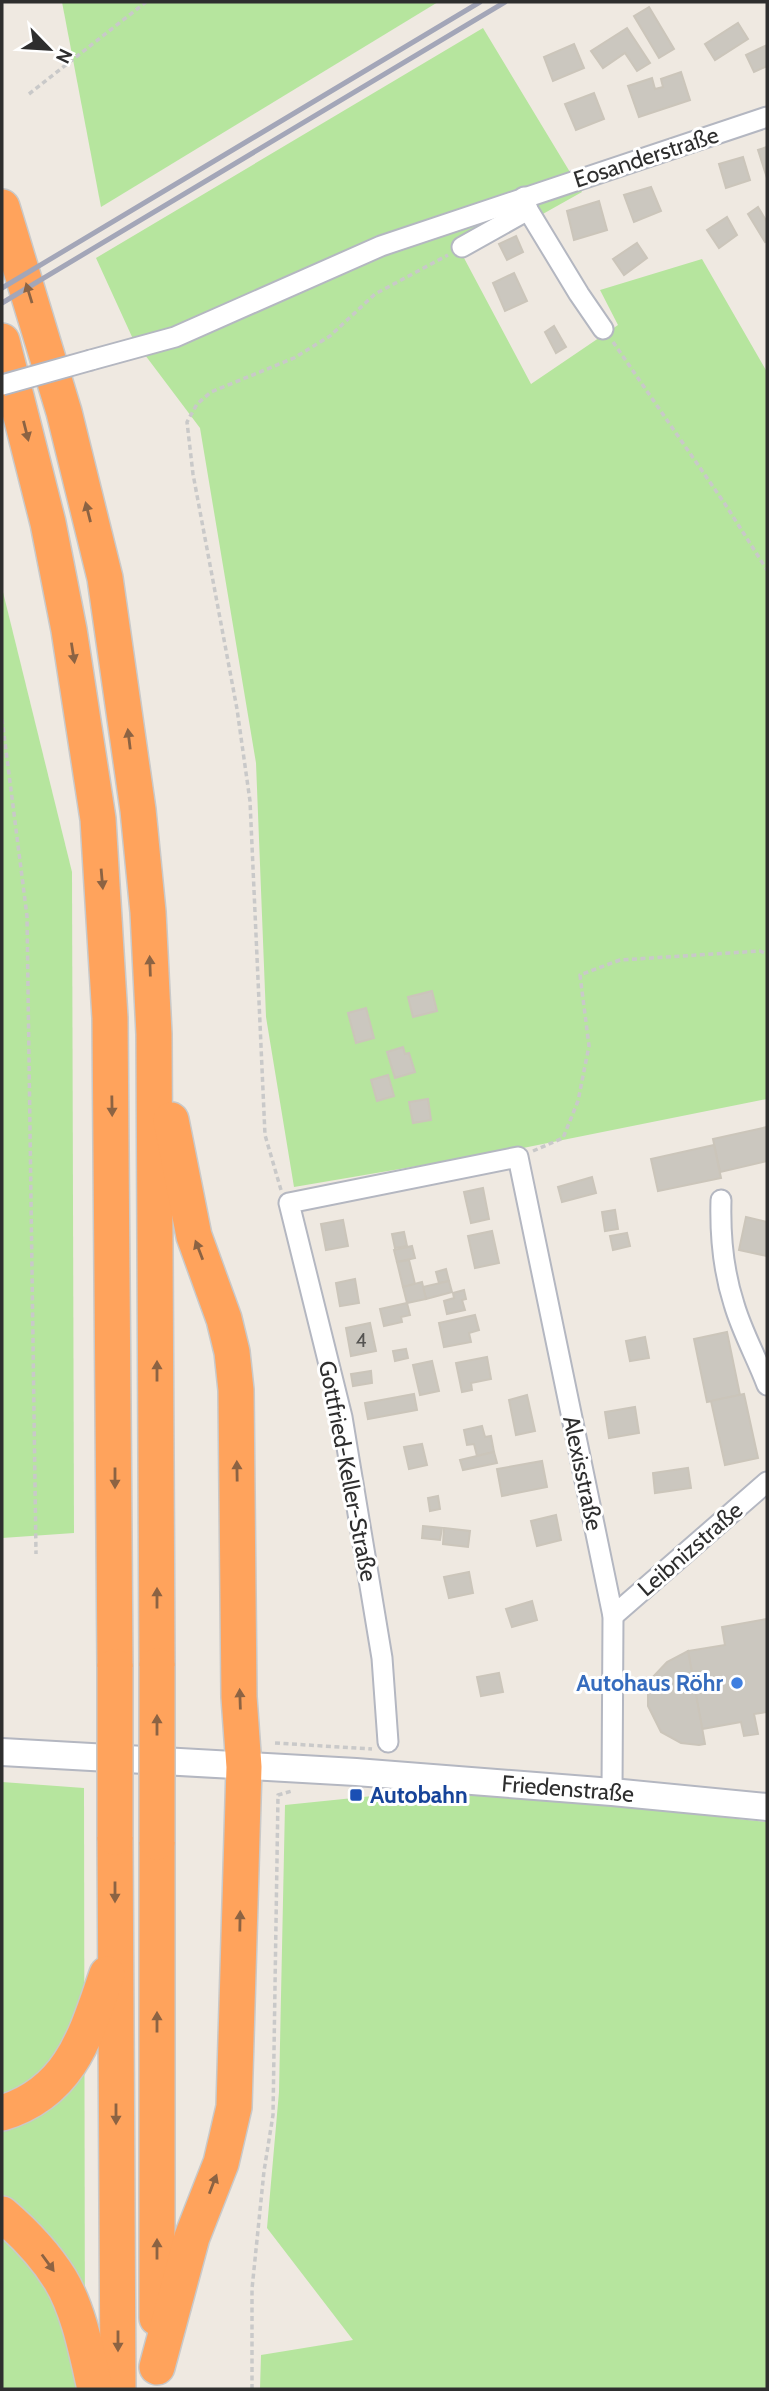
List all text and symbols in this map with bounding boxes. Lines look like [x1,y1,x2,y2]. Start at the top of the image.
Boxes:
north arrow [14,14,84,84]
text: N [51,45,77,67]
street label: Eosanderstraße [570,120,722,194]
one-way arrow [24,282,34,303]
one-way arrow [21,420,32,442]
one-way arrow [82,501,93,523]
one-way arrow [68,642,79,664]
one-way arrow [124,728,135,750]
one-way arrow [97,868,108,890]
one-way arrow [145,955,156,977]
one-way arrow [106,1095,118,1117]
one-way arrow [193,1239,204,1260]
house number: 4 [356,1329,367,1352]
street label: Gottfried-Keller-Straße [313,1358,383,1584]
one-way arrow [151,1359,163,1381]
street label: Alexisstraße [557,1413,609,1533]
one-way arrow [231,1460,243,1482]
one-way arrow [109,1467,121,1489]
street label: Leibnizstraße [632,1496,748,1602]
one-way arrow [151,1587,163,1609]
place label: Autohaus Röhr [576,1669,723,1697]
marker: Autohaus Röhr [729,1675,745,1691]
one-way arrow [234,1688,245,1710]
one-way arrow [151,1713,163,1735]
street label: Friedenstraße [501,1769,636,1808]
place label: Autobahn [370,1781,468,1809]
marker: Autobahn [348,1787,364,1803]
one-way arrow [109,1882,121,1904]
one-way arrow [235,1910,246,1932]
one-way arrow [151,2011,163,2033]
one-way arrow [110,2103,122,2125]
one-way arrow [207,2174,218,2195]
one-way arrow [151,2238,163,2260]
one-way arrow [41,2254,55,2272]
one-way arrow [112,2330,124,2352]

